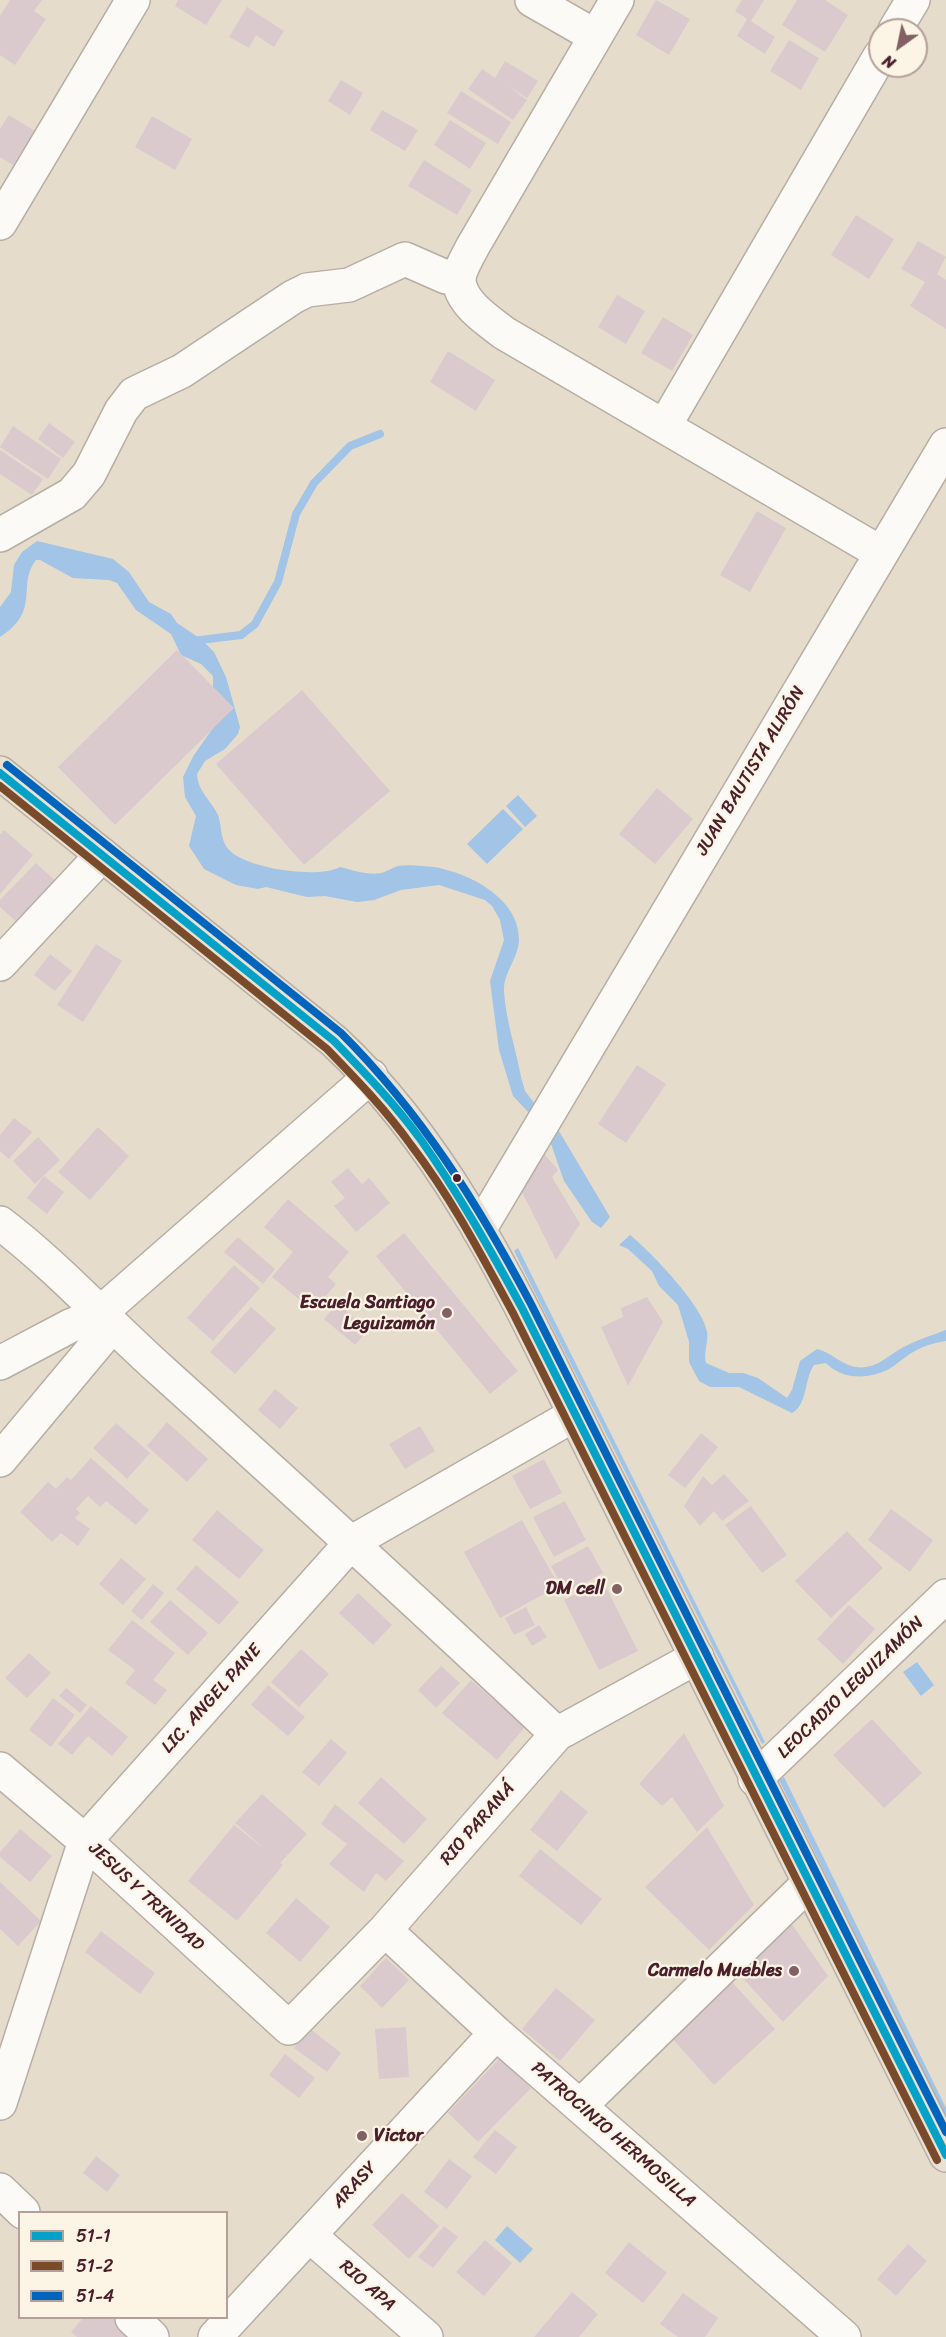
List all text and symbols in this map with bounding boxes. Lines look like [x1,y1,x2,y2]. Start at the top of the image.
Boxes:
north arrow [868,18,928,78]
text: N [876,47,902,77]
street label: JUAN BAUTISTA ALIRÓN [692,683,810,859]
unlabelled marker [451,1172,463,1184]
place label: Escuela Santiago Leguizamón [300,1292,435,1334]
marker: Escuela Santiago Leguizamón [440,1306,454,1320]
place label: DM cell [546,1578,605,1600]
marker: DM cell [610,1582,624,1596]
street label: LEOCADIO LEGUIZAMÓN [773,1612,929,1764]
street label: LIC. ANGEL PANE [157,1640,267,1758]
street label: RIO PARANÁ [436,1778,520,1870]
street label: JESUS Y TRINIDAD [84,1838,208,1956]
place label: Carmelo Muebles [648,1960,782,1982]
marker: Carmelo Muebles [787,1964,801,1978]
street label: PATROCINIO HERMOSILLA [526,2058,700,2212]
place label: Victor [374,2125,423,2147]
marker: Victor [355,2129,369,2143]
street label: ARASY [328,2157,382,2213]
legend [18,2211,228,2319]
text: 51-1 [76,2220,111,2252]
text: 51-2 [76,2250,113,2282]
street label: RIO APA [335,2256,399,2316]
text: 51-4 [76,2280,114,2312]

